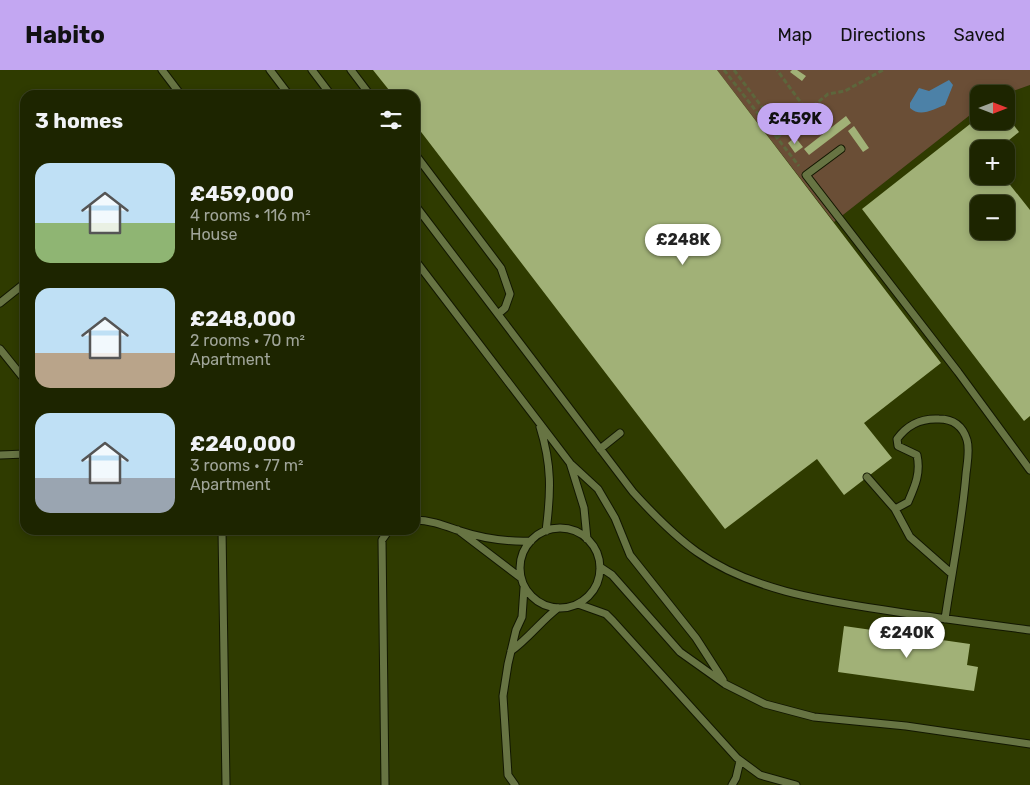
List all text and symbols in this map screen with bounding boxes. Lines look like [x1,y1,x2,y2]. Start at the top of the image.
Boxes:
text: Habito [25,21,105,49]
text: Map [777,24,812,46]
text: Directions [840,24,926,46]
text: Saved [954,24,1005,46]
north arrow [970,85,1015,130]
map controls [970,85,1015,240]
pin: £459K [760,102,830,145]
icon: filters [377,106,405,134]
text: 3 homes [35,108,123,133]
text: £459K [768,109,822,128]
button: + [970,140,1015,185]
text: £459,000 [190,181,294,206]
icon: home [75,183,135,243]
button: − [970,195,1015,240]
text: 4 rooms · 116 m² [190,206,311,225]
pin: £248K [648,224,718,266]
text: House [190,225,237,244]
text: £248K [656,230,710,249]
text: £248,000 [190,306,296,331]
icon: home [75,308,135,368]
text: 2 rooms · 70 m² [190,331,305,350]
text: Apartment [190,350,270,369]
text: £240,000 [190,431,296,456]
icon: home [75,433,135,493]
text: 3 rooms · 77 m² [190,456,303,475]
text: Apartment [190,475,270,494]
pin: £240K [872,616,942,659]
text: £240K [880,623,934,642]

